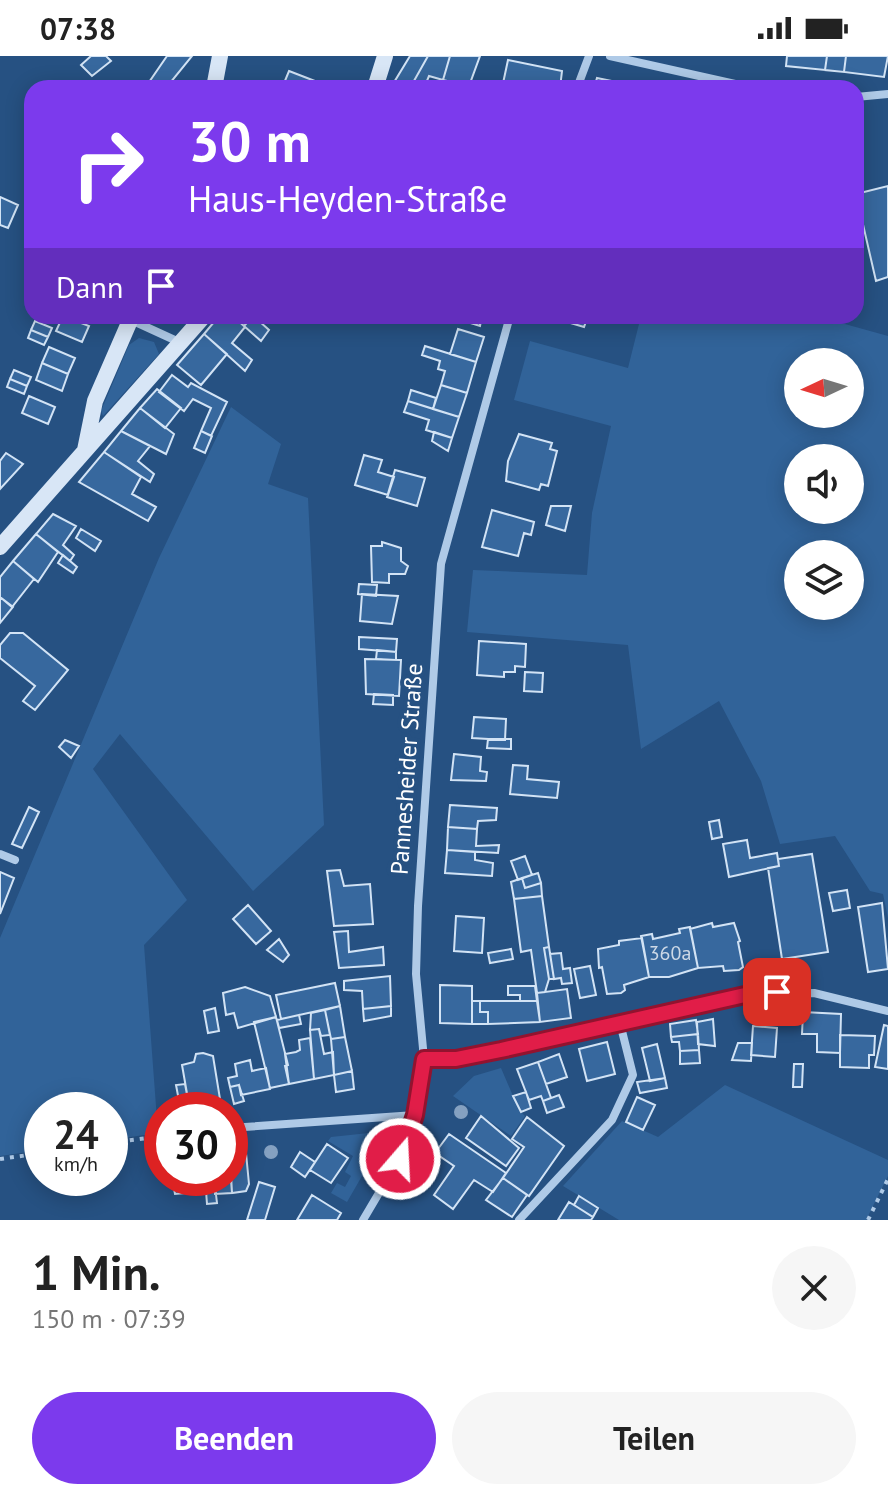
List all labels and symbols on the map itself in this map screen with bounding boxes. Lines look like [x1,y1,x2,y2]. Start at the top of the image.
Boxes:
north arrow [784,348,864,428]
street label: Pannesheider Straße [384,662,429,876]
house number: 360a [649,940,691,966]
pin [743,958,811,1026]
speed limit sign: 30 [144,1092,248,1196]
position arrow [358,1117,442,1201]

